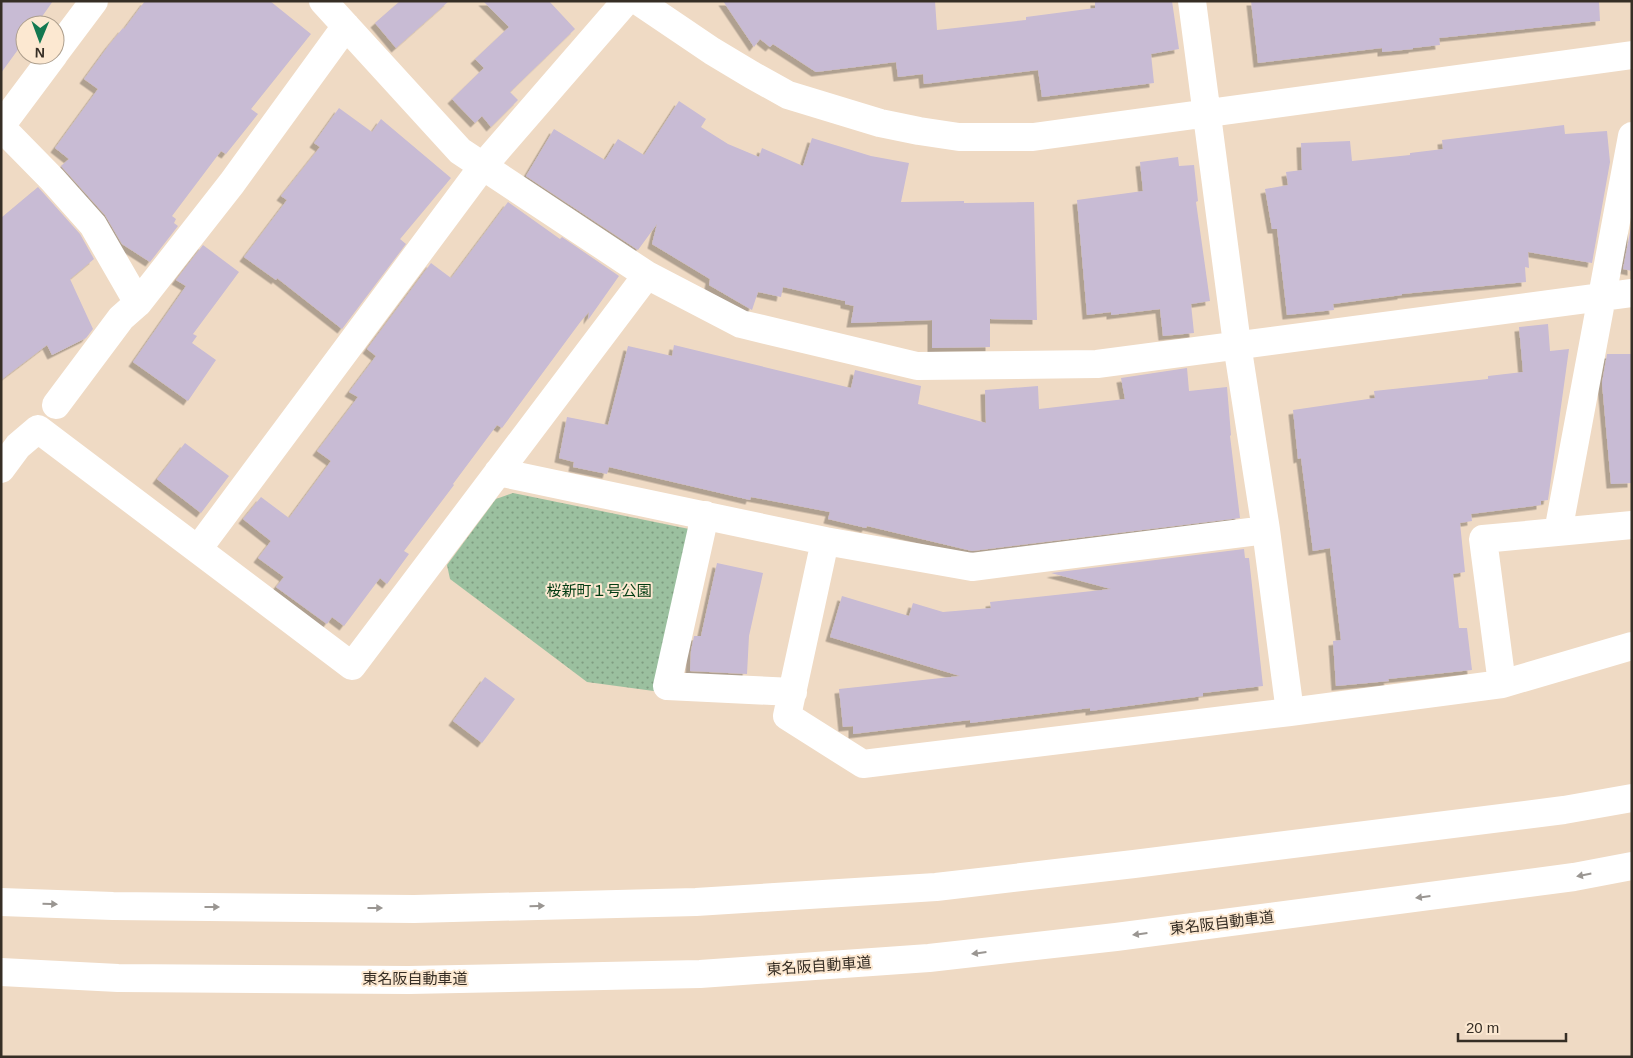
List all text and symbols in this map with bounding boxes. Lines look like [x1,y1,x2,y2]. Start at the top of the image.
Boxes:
north arrow [15,15,65,65]
text: N [35,45,45,61]
park label: 桜新町１号公園 [546,582,652,599]
one-way arrow [1575,872,1591,880]
one-way arrow [1415,893,1431,901]
one-way arrow [42,900,58,908]
one-way arrow [530,902,546,910]
one-way arrow [205,903,221,911]
one-way arrow [367,904,383,912]
street label: 東名阪自動車道 [1169,908,1275,937]
one-way arrow [1132,930,1148,938]
one-way arrow [970,949,986,957]
street label: 東名阪自動車道 [766,953,872,978]
street label: 東名阪自動車道 [362,970,468,987]
scale bar [1458,1010,1566,1042]
text: 20 m [1466,1019,1499,1036]

